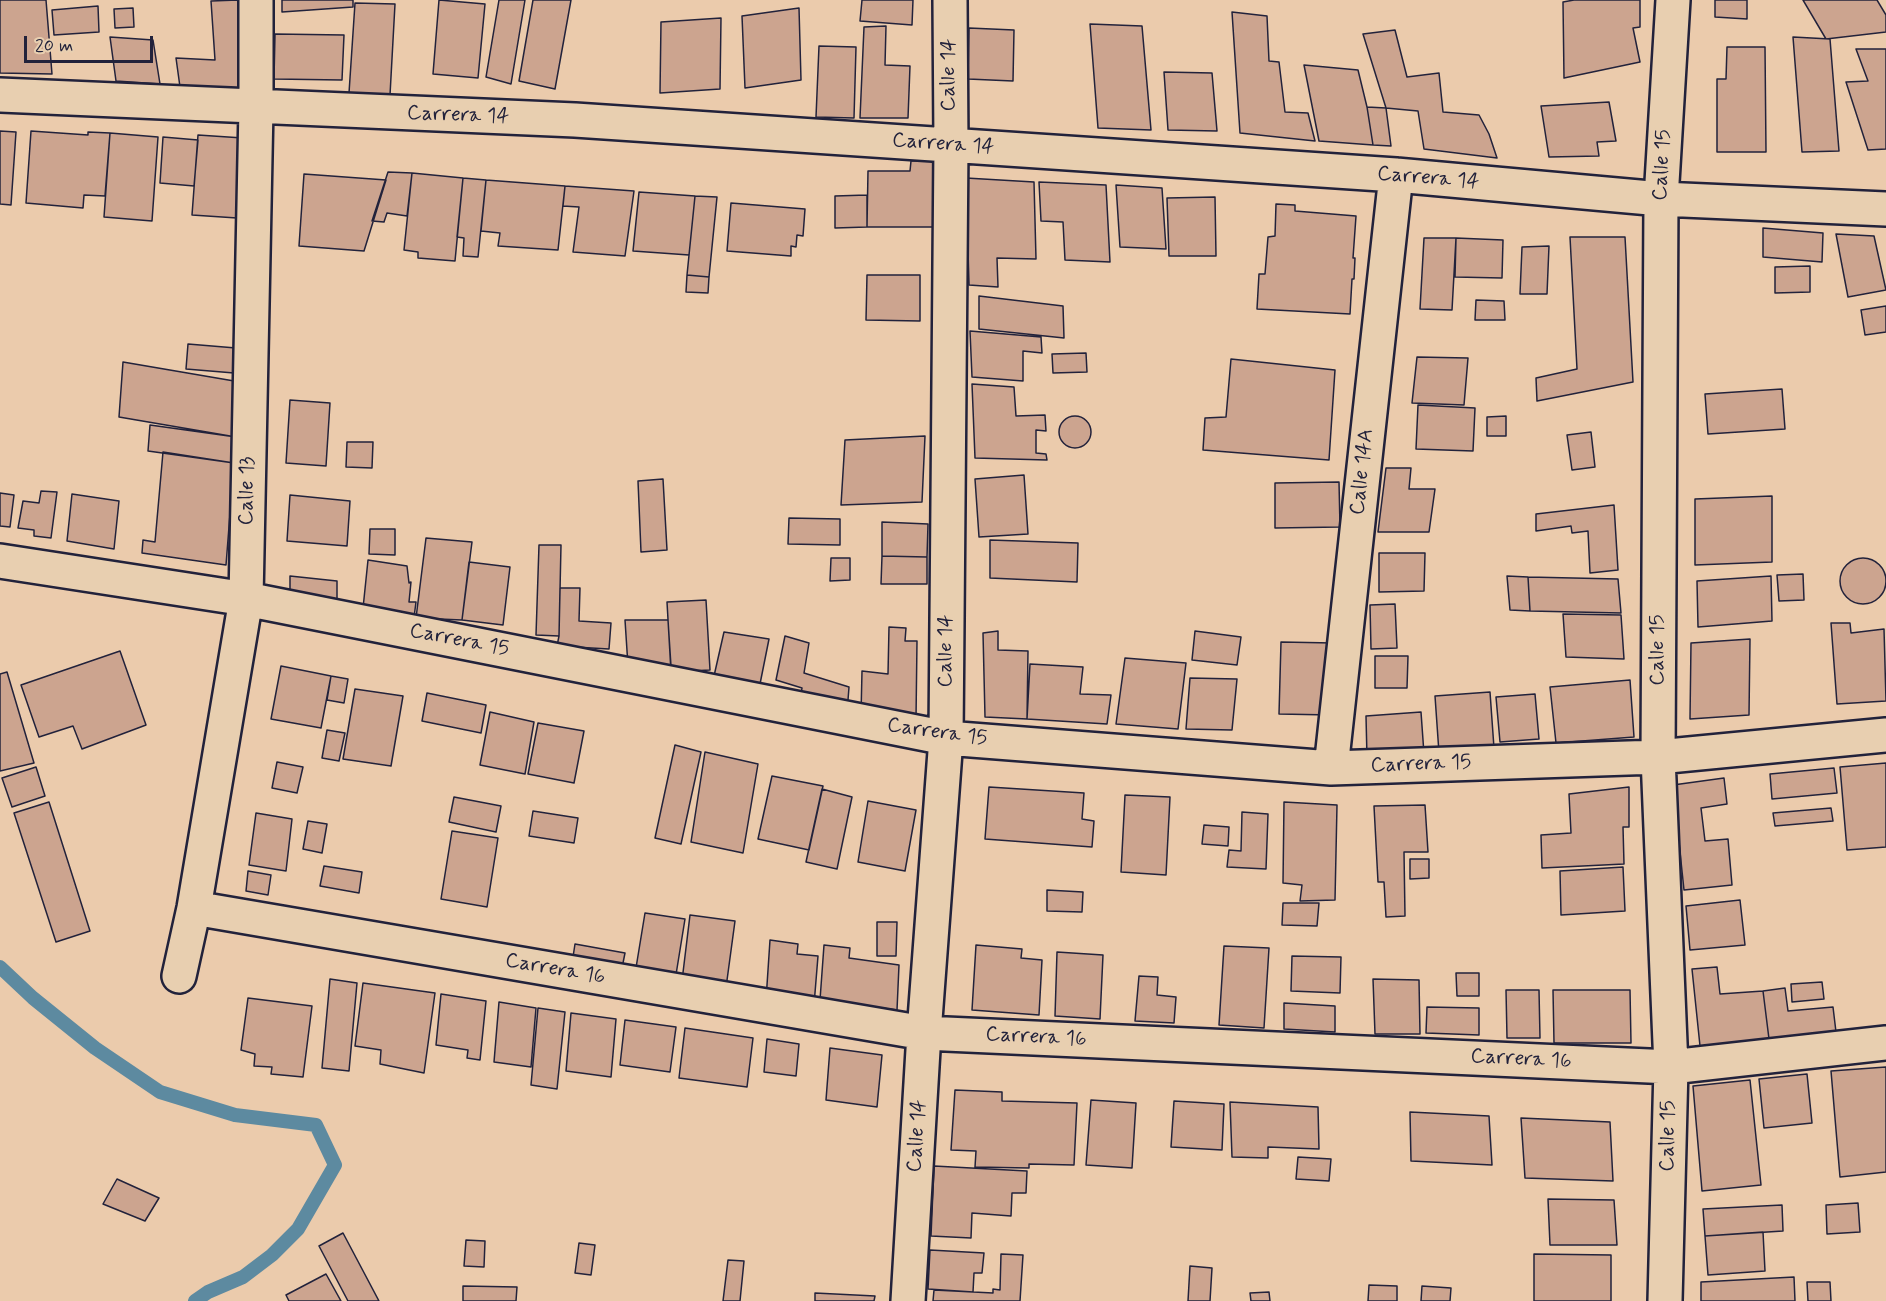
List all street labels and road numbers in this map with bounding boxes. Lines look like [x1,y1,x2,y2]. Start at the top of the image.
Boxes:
street label: Calle 14 [937,39,963,111]
street label: Carrera 14 [406,102,510,130]
street label: Carrera 14 [891,129,995,161]
street label: Calle 15 [1649,129,1677,201]
street label: Carrera 14 [1376,162,1480,196]
street label: Calle 14A [1346,428,1380,516]
street label: Calle 13 [235,456,261,526]
street label: Calle 15 [1646,614,1672,686]
street label: Calle 14 [934,615,960,687]
street label: Carrera 15 [407,619,511,663]
street label: Carrera 15 [885,714,989,752]
street label: Carrera 15 [1370,751,1472,779]
street label: Carrera 16 [503,949,607,991]
street label: Carrera 16 [985,1023,1087,1053]
street label: Carrera 16 [1470,1045,1572,1075]
street label: Calle 14 [903,1099,933,1173]
street label: Calle 15 [1656,1100,1682,1172]

